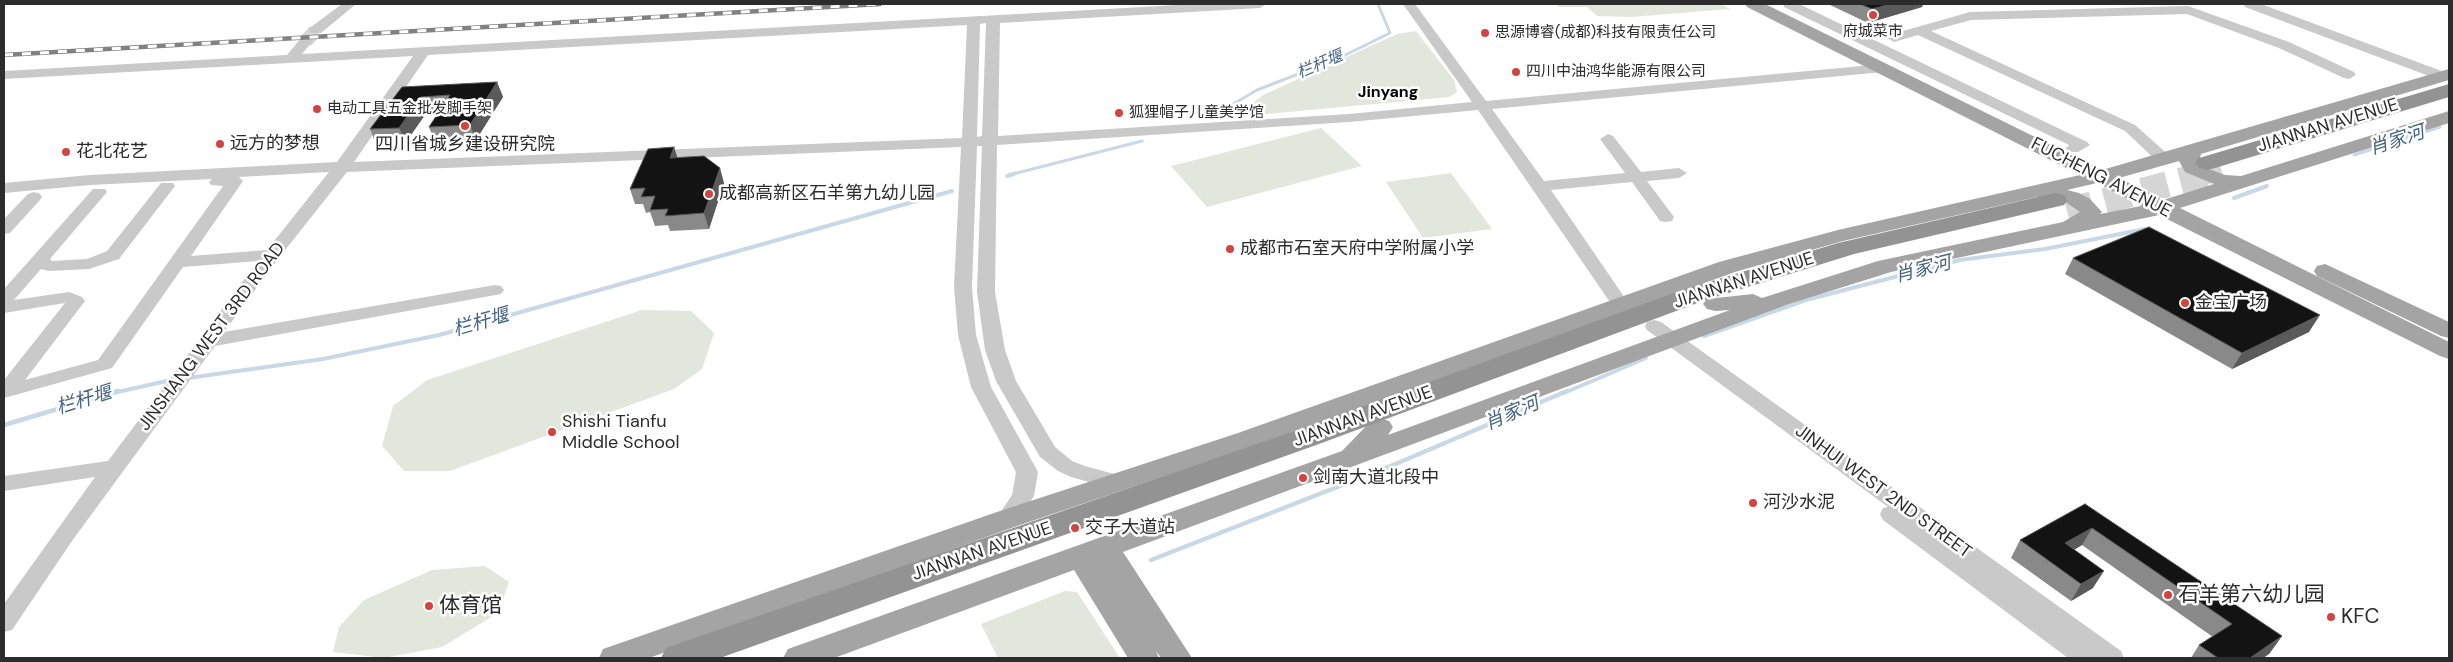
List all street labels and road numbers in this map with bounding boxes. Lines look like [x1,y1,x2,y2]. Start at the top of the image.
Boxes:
street label: JIANNAN AVENUE [2255,94,2401,158]
street label: FUCHENG AVENUE [2027,133,2175,223]
street label: JINSHANG WEST 3RD ROAD [134,239,290,435]
street label: JIANNAN AVENUE [1671,248,1817,314]
street label: JIANNAN AVENUE [1291,382,1435,452]
street label: JINHUI WEST 2ND STREET [1791,421,1975,563]
street label: JIANNAN AVENUE [909,518,1055,586]

